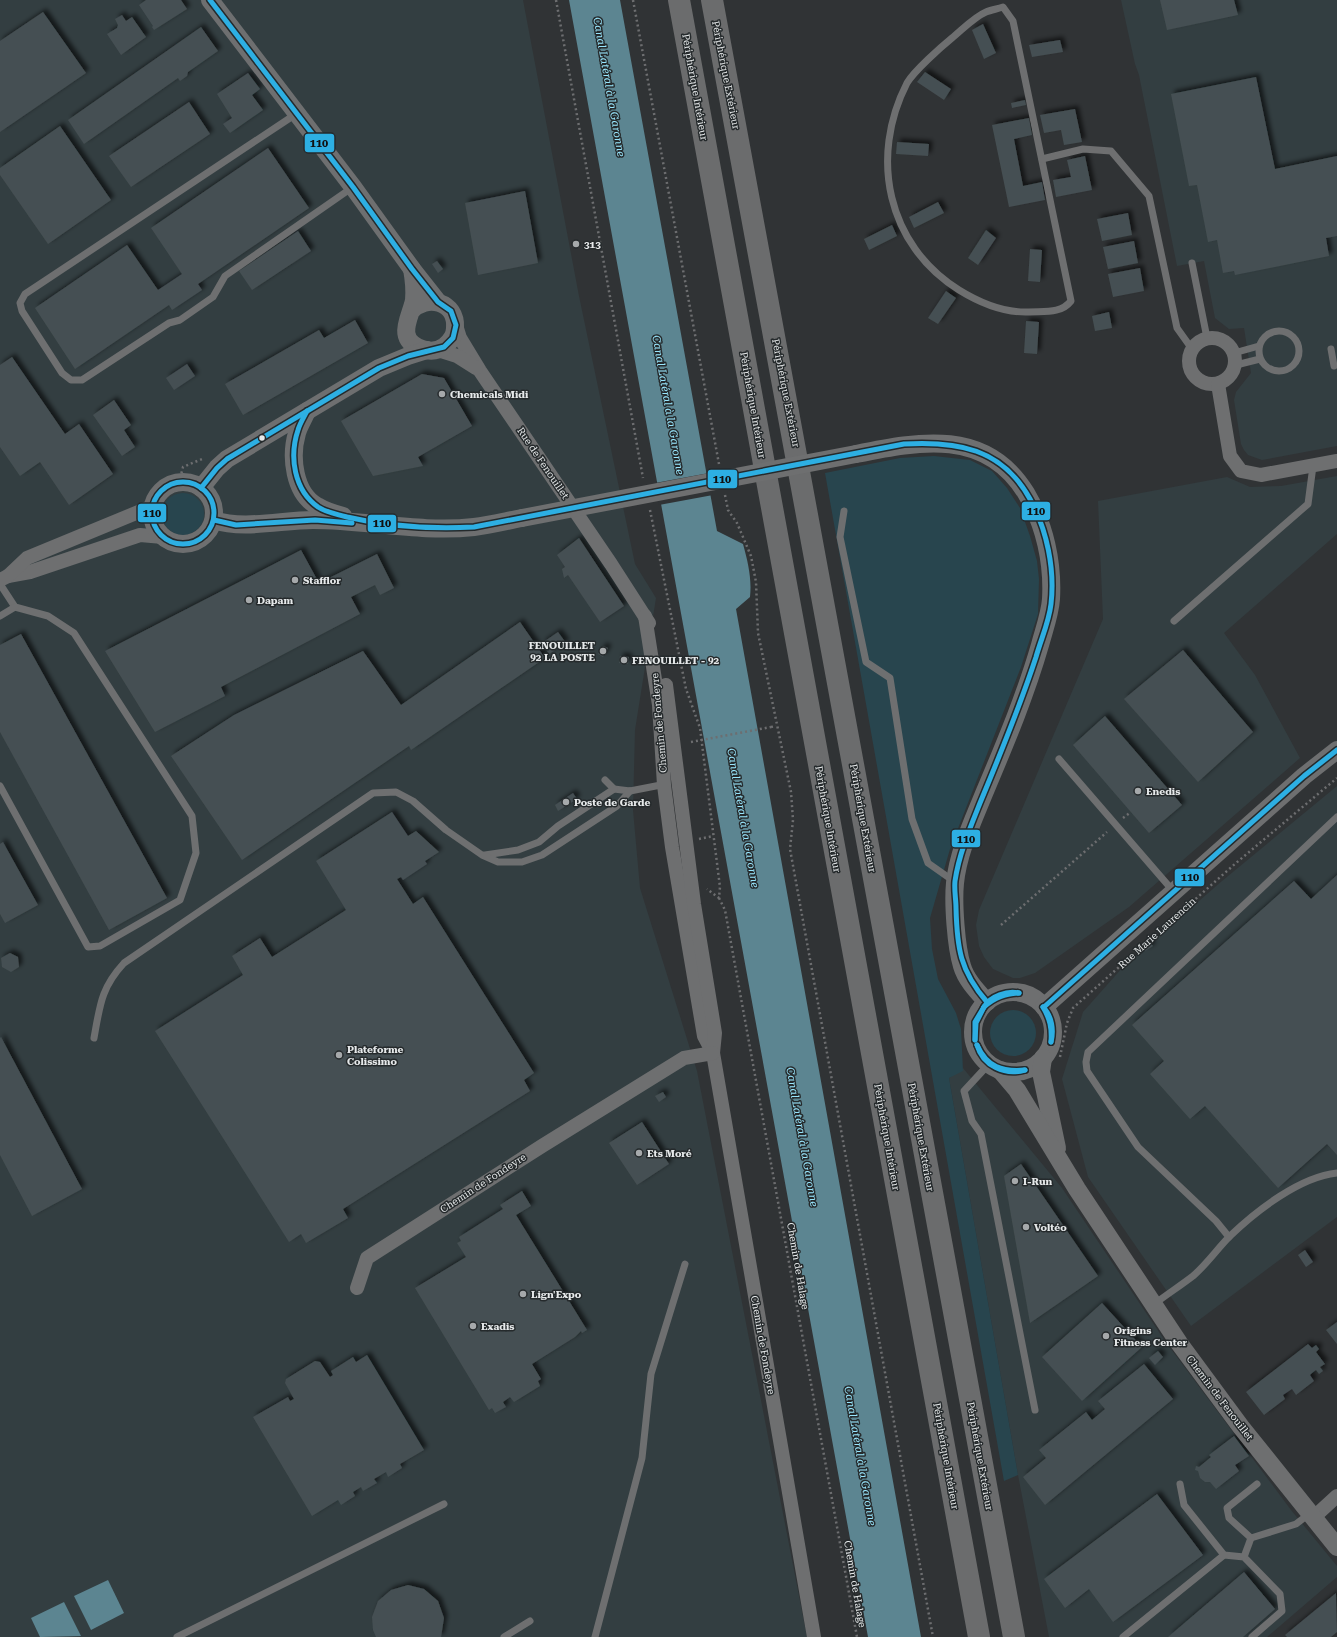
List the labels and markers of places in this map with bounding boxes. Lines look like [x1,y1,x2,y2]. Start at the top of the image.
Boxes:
marker: 313 [571,239,581,249]
place label: 313 [584,239,601,250]
marker: Chemicals Midi [437,389,447,399]
place label: Chemicals Midi [450,389,529,400]
unlabelled marker [257,433,267,443]
marker: Stafflor [290,575,300,585]
place label: Stafflor [303,575,341,586]
marker: Dapam [244,595,254,605]
place label: Dapam [257,595,293,606]
place label: FENOUILLET 92 LA POSTE [529,640,596,663]
marker: FENOUILLET 92 LA POSTE [598,646,608,656]
marker: FENOUILLET - 92 [619,655,629,665]
place label: FENOUILLET - 92 [632,655,720,666]
marker: Enedis [1133,786,1143,796]
place label: Enedis [1146,786,1180,797]
marker: Poste de Garde [561,797,571,807]
place label: Poste de Garde [574,797,650,808]
place label: Plateforme Colissimo [347,1044,404,1067]
marker: Plateforme Colissimo [334,1050,344,1060]
marker: Ets Moré [634,1148,644,1158]
place label: Ets Moré [647,1148,692,1159]
marker: I-Run [1010,1176,1020,1186]
place label: I-Run [1023,1176,1052,1187]
marker: Voltéo [1021,1222,1031,1232]
place label: Voltéo [1034,1222,1067,1233]
marker: Lign'Expo [518,1289,528,1299]
place label: Lign'Expo [531,1289,582,1300]
marker: Exadis [468,1321,478,1331]
place label: Exadis [481,1321,514,1332]
place label: Origins Fitness Center [1114,1325,1188,1348]
marker: Origins Fitness Center [1101,1331,1111,1341]

